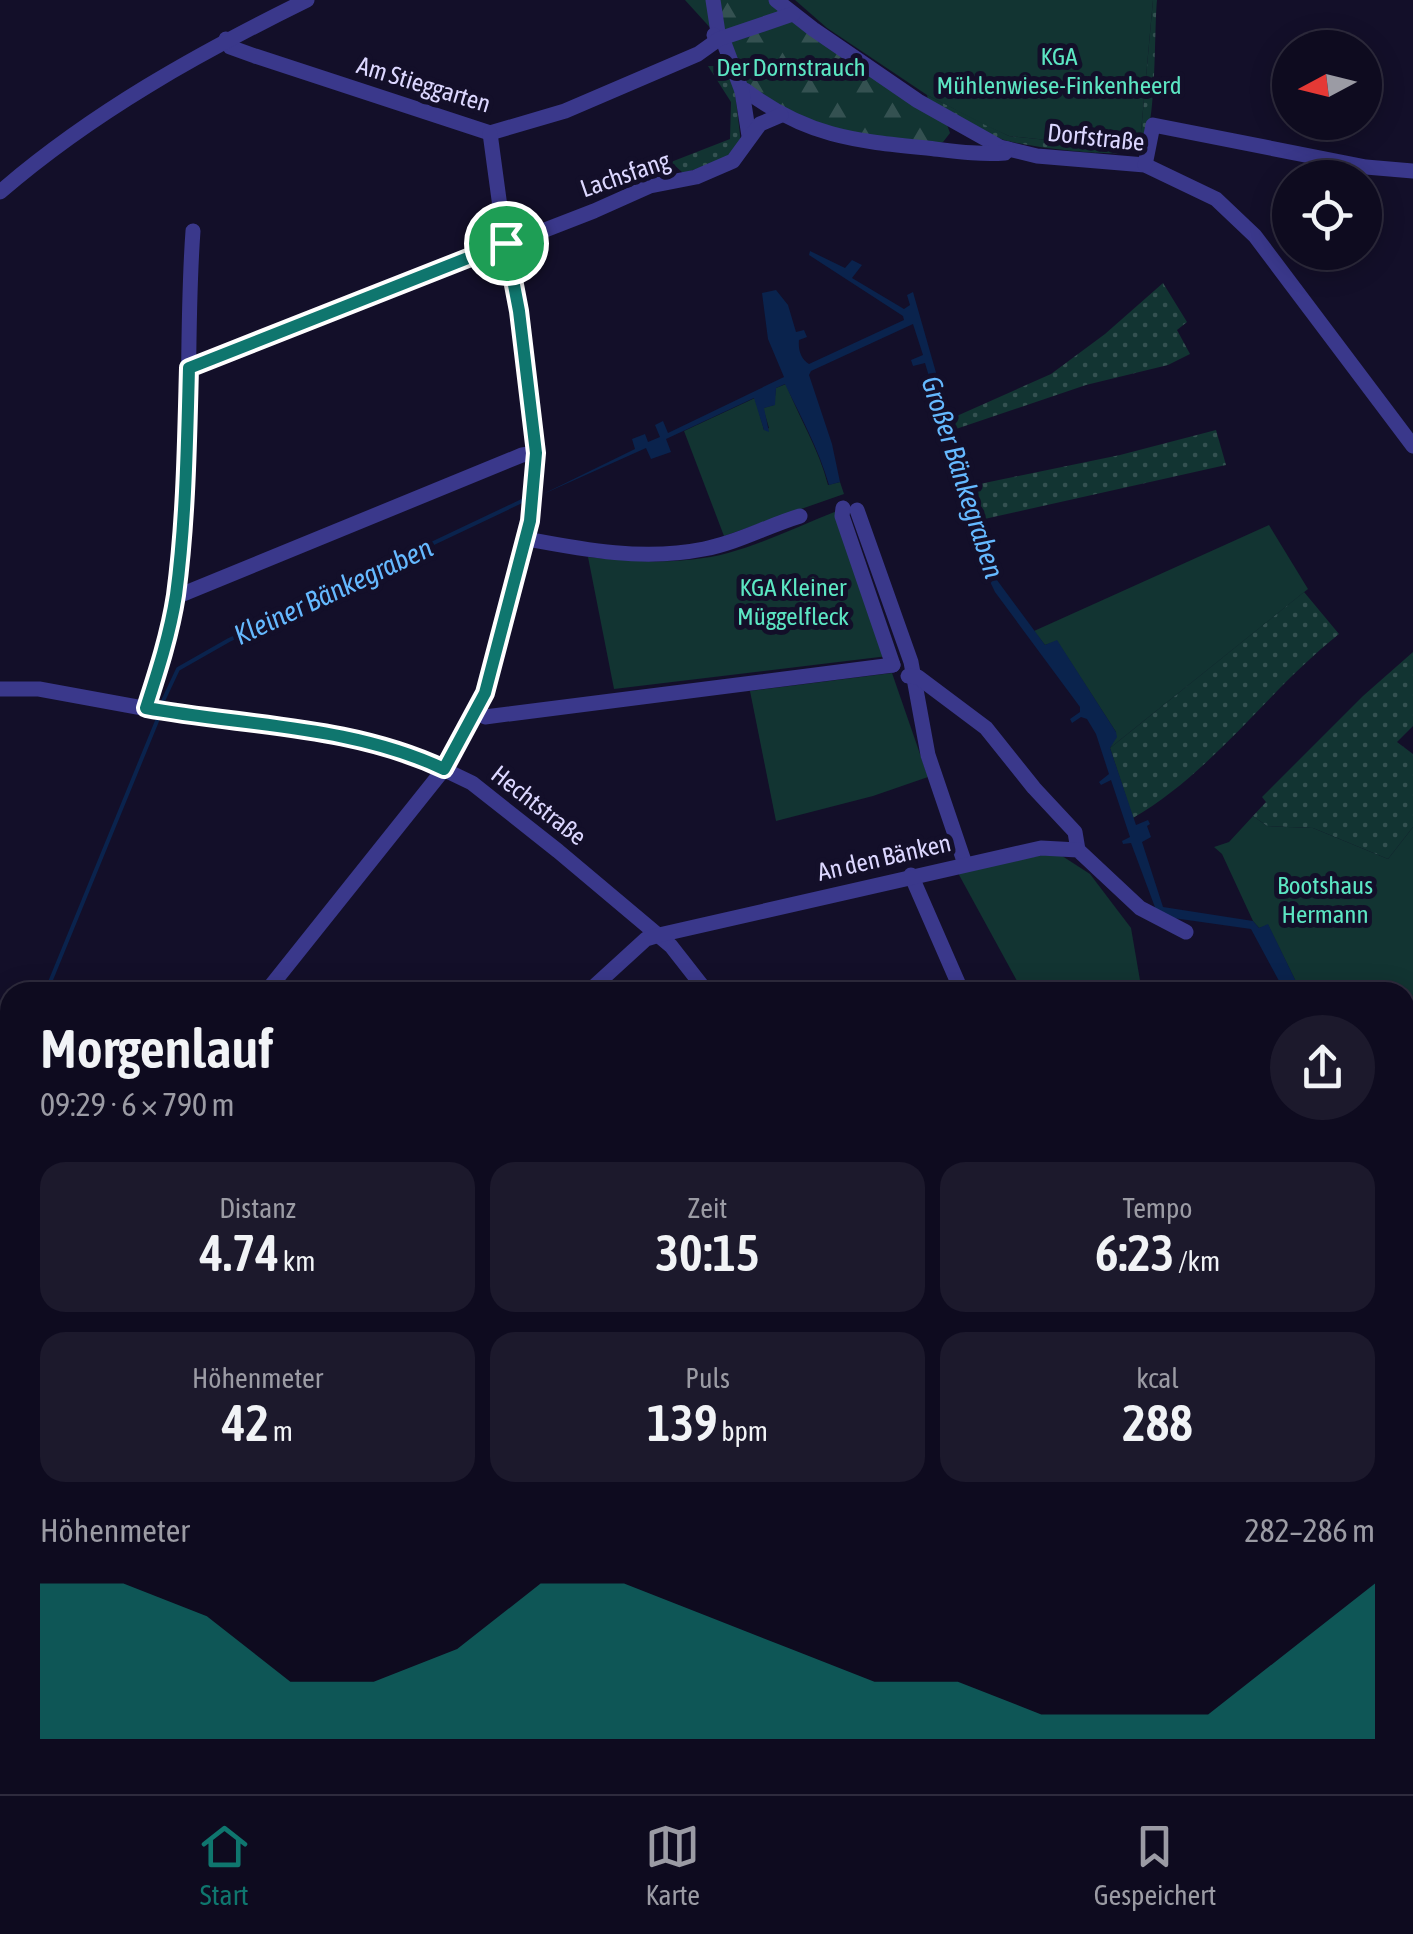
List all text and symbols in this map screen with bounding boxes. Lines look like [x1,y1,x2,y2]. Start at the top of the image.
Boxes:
north arrow [1272,30,1382,140]
map controls [1272,30,1382,270]
park label: KGA Mühlenwiese-Finkenheerd [936,42,1182,99]
street label: Am Stieggarten [354,50,494,118]
park label: Der Dornstrauch [716,53,866,81]
street label: Dorfstraße [1046,118,1146,156]
street label: Lachsfang [577,146,674,202]
button: locate [1272,160,1382,270]
pin [464,201,549,286]
icon: arrive [479,216,534,271]
water label: Großer Bänkegraben [915,372,1011,582]
water label: Kleiner Bänkegraben [229,531,438,651]
park label: KGA Kleiner Müggelfleck [737,573,849,630]
street label: Hechtstraße [486,760,592,850]
street label: An den Bänken [815,828,953,886]
park label: Bootshaus Hermann [1277,871,1373,928]
button: share [1270,1015,1375,1120]
text: Morgenlauf [40,1017,273,1080]
text: 09:29 · 6 × 790 m [40,1086,234,1123]
text: Distanz [219,1192,296,1224]
text: Zeit [688,1192,727,1224]
text: Tempo [1123,1192,1192,1224]
text: 4.74 [200,1224,279,1282]
text: 30:15 [656,1224,759,1282]
text: 6:23 [1095,1224,1174,1282]
text: km [279,1245,315,1277]
text: /km [1174,1245,1220,1277]
text: Höhenmeter [192,1362,323,1394]
text: Puls [685,1362,730,1394]
text: kcal [1136,1362,1179,1394]
text: 42 [222,1394,269,1452]
text: 139 [647,1394,717,1452]
text: 288 [1122,1394,1193,1452]
text: m [269,1415,293,1447]
text: bpm [717,1415,768,1447]
text: Höhenmeter [40,1512,190,1549]
text: 282–286 m [1245,1512,1375,1549]
tab: Start [197,1819,252,1911]
tab: Karte [645,1819,700,1911]
tab: Gespeichert [1094,1819,1216,1911]

